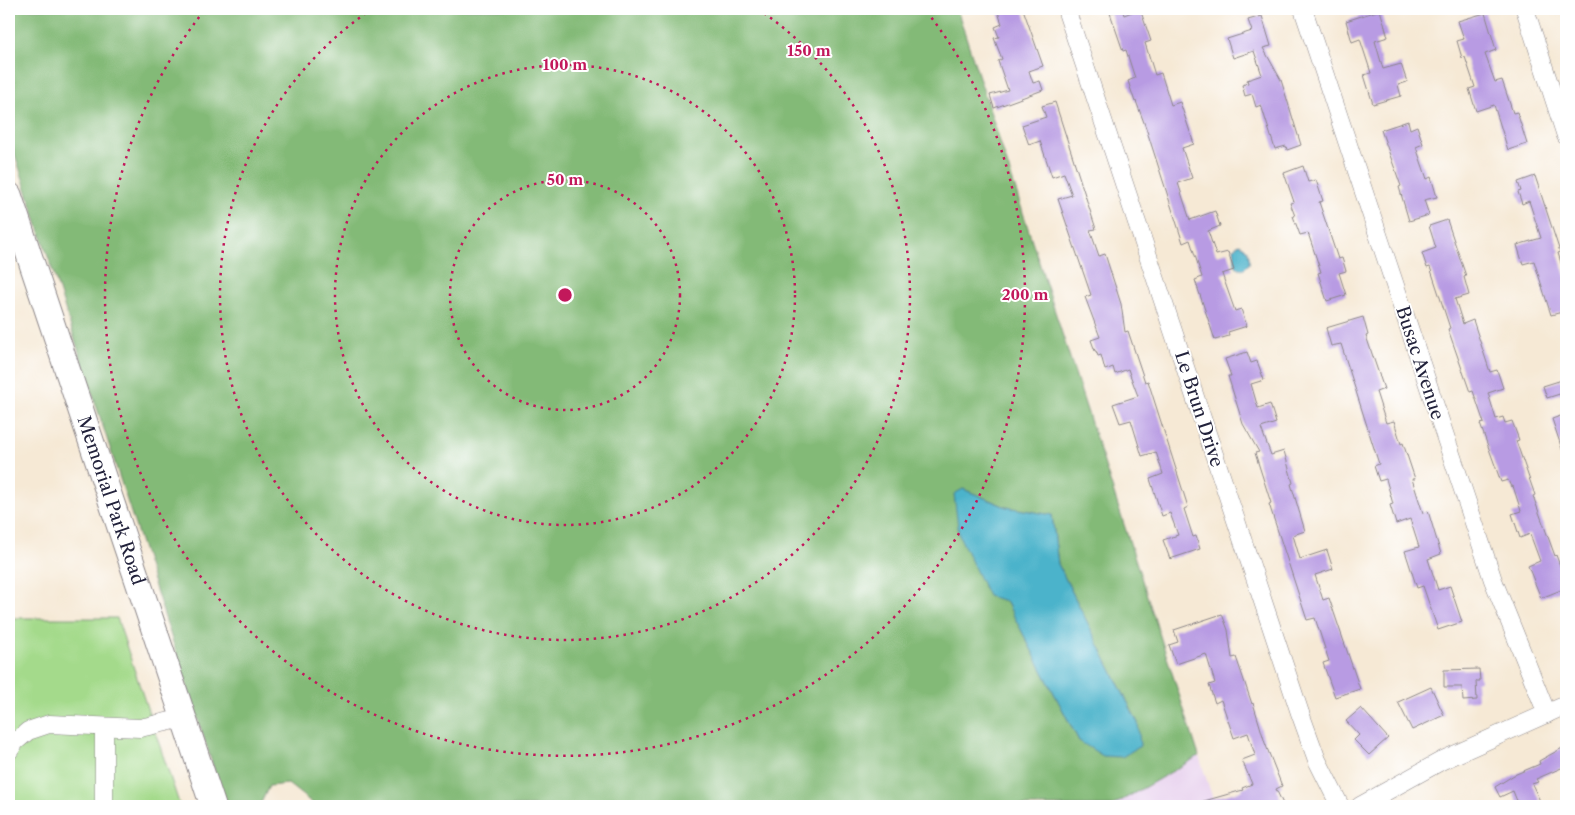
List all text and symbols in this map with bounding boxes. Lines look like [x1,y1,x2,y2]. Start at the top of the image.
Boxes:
text: 150 m [787,41,831,60]
text: 100 m [543,55,587,74]
text: 50 m [547,170,583,189]
text: 200 m [1002,285,1048,304]
centre of rings [556,286,574,304]
street label: Busac Avenue [1391,303,1449,423]
street label: Le Brun Drive [1170,348,1228,470]
street label: Memorial Park Road [73,413,149,588]

